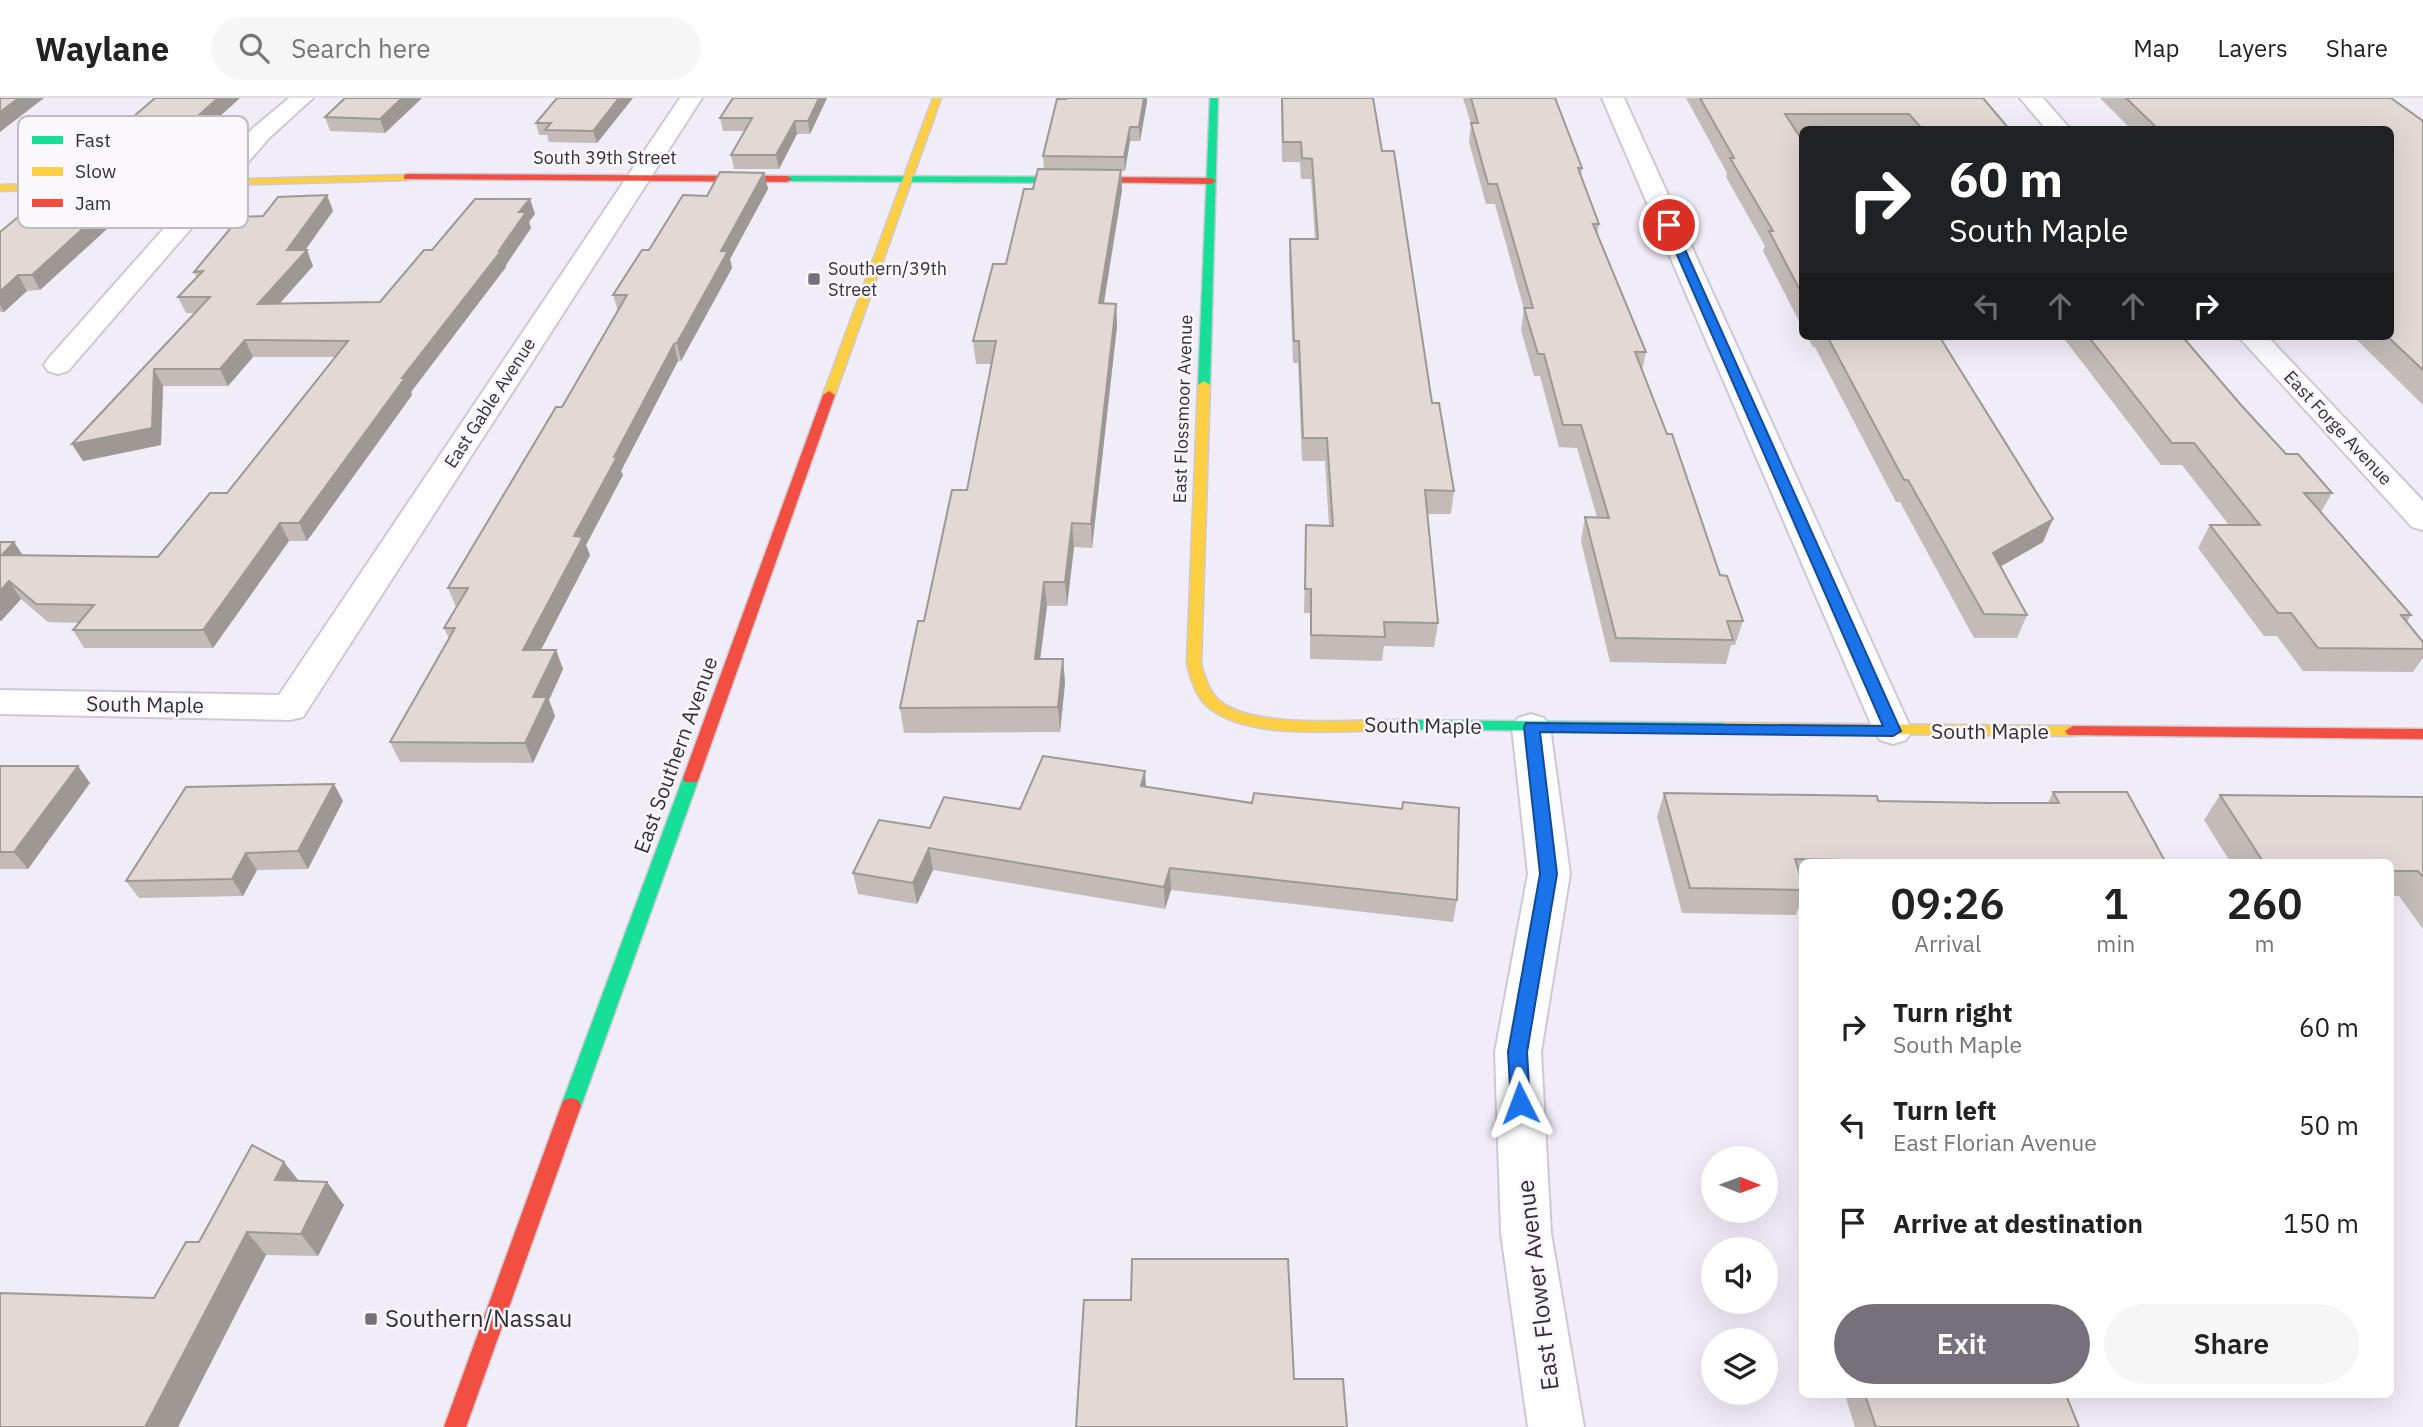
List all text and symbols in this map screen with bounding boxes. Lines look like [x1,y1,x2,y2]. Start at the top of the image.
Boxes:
search box [211,17,701,80]
text: Waylane [35,27,169,70]
icon: search [235,29,273,67]
text: Search here [291,31,431,65]
text: Map [2133,32,2180,64]
text: Layers [2218,32,2288,64]
text: Share [2326,32,2388,64]
legend [18,116,248,228]
text: Fast [75,128,111,152]
street label: South 39th Street [533,146,677,169]
text: 60 m [1949,147,2063,210]
icon: right [1834,154,1925,245]
text: Slow [75,159,116,183]
text: Jam [75,191,111,215]
pin [1639,195,1699,255]
icon: arrive [1650,206,1688,244]
text: South Maple [1949,209,2129,251]
place label: Southern/39th Street [828,257,947,301]
marker: Southern/39th Street [806,271,822,287]
icon: left [1968,287,2006,325]
icon: ahead [2041,287,2079,325]
icon: ahead [2114,287,2152,325]
icon: right [2187,287,2225,325]
street label: East Flossmoor Avenue [1168,314,1197,504]
street label: East Gable Avenue [439,333,540,472]
street label: East Forge Avenue [2279,365,2398,490]
street label: East Southern Avenue [626,652,724,857]
street label: South Maple [86,689,204,719]
street label: South Maple [1364,710,1482,740]
street label: South Maple [1931,717,2049,745]
text: 09:26 [1891,876,2005,931]
text: 1 [2103,876,2128,931]
text: 260 [2227,876,2302,931]
text: Arrival [1914,928,1981,958]
text: min [2096,928,2135,958]
text: m [2255,928,2275,958]
text: Turn right [1893,995,2012,1029]
icon: right [1834,1008,1872,1046]
text: 60 m [2299,1010,2359,1044]
text: South Maple [1893,1029,2022,1059]
position arrow [1483,1066,1557,1140]
text: Turn left [1893,1093,1996,1127]
icon: left [1834,1106,1872,1144]
text: 50 m [2299,1108,2359,1142]
text: East Florian Avenue [1893,1127,2097,1157]
north arrow [1701,1146,1778,1223]
map controls [1701,1146,1778,1405]
street label: East Flower Avenue [1508,1178,1566,1392]
icon: arrive [1834,1204,1872,1242]
text: Arrive at destination [1893,1206,2143,1240]
text: 150 m [2283,1206,2359,1240]
button: sound [1701,1237,1778,1314]
place label: Southern/Nassau [385,1302,572,1334]
button: Exit [1834,1304,2090,1384]
button: Share [2104,1304,2359,1384]
marker: Southern/Nassau [363,1311,379,1327]
button: layers [1701,1328,1778,1405]

